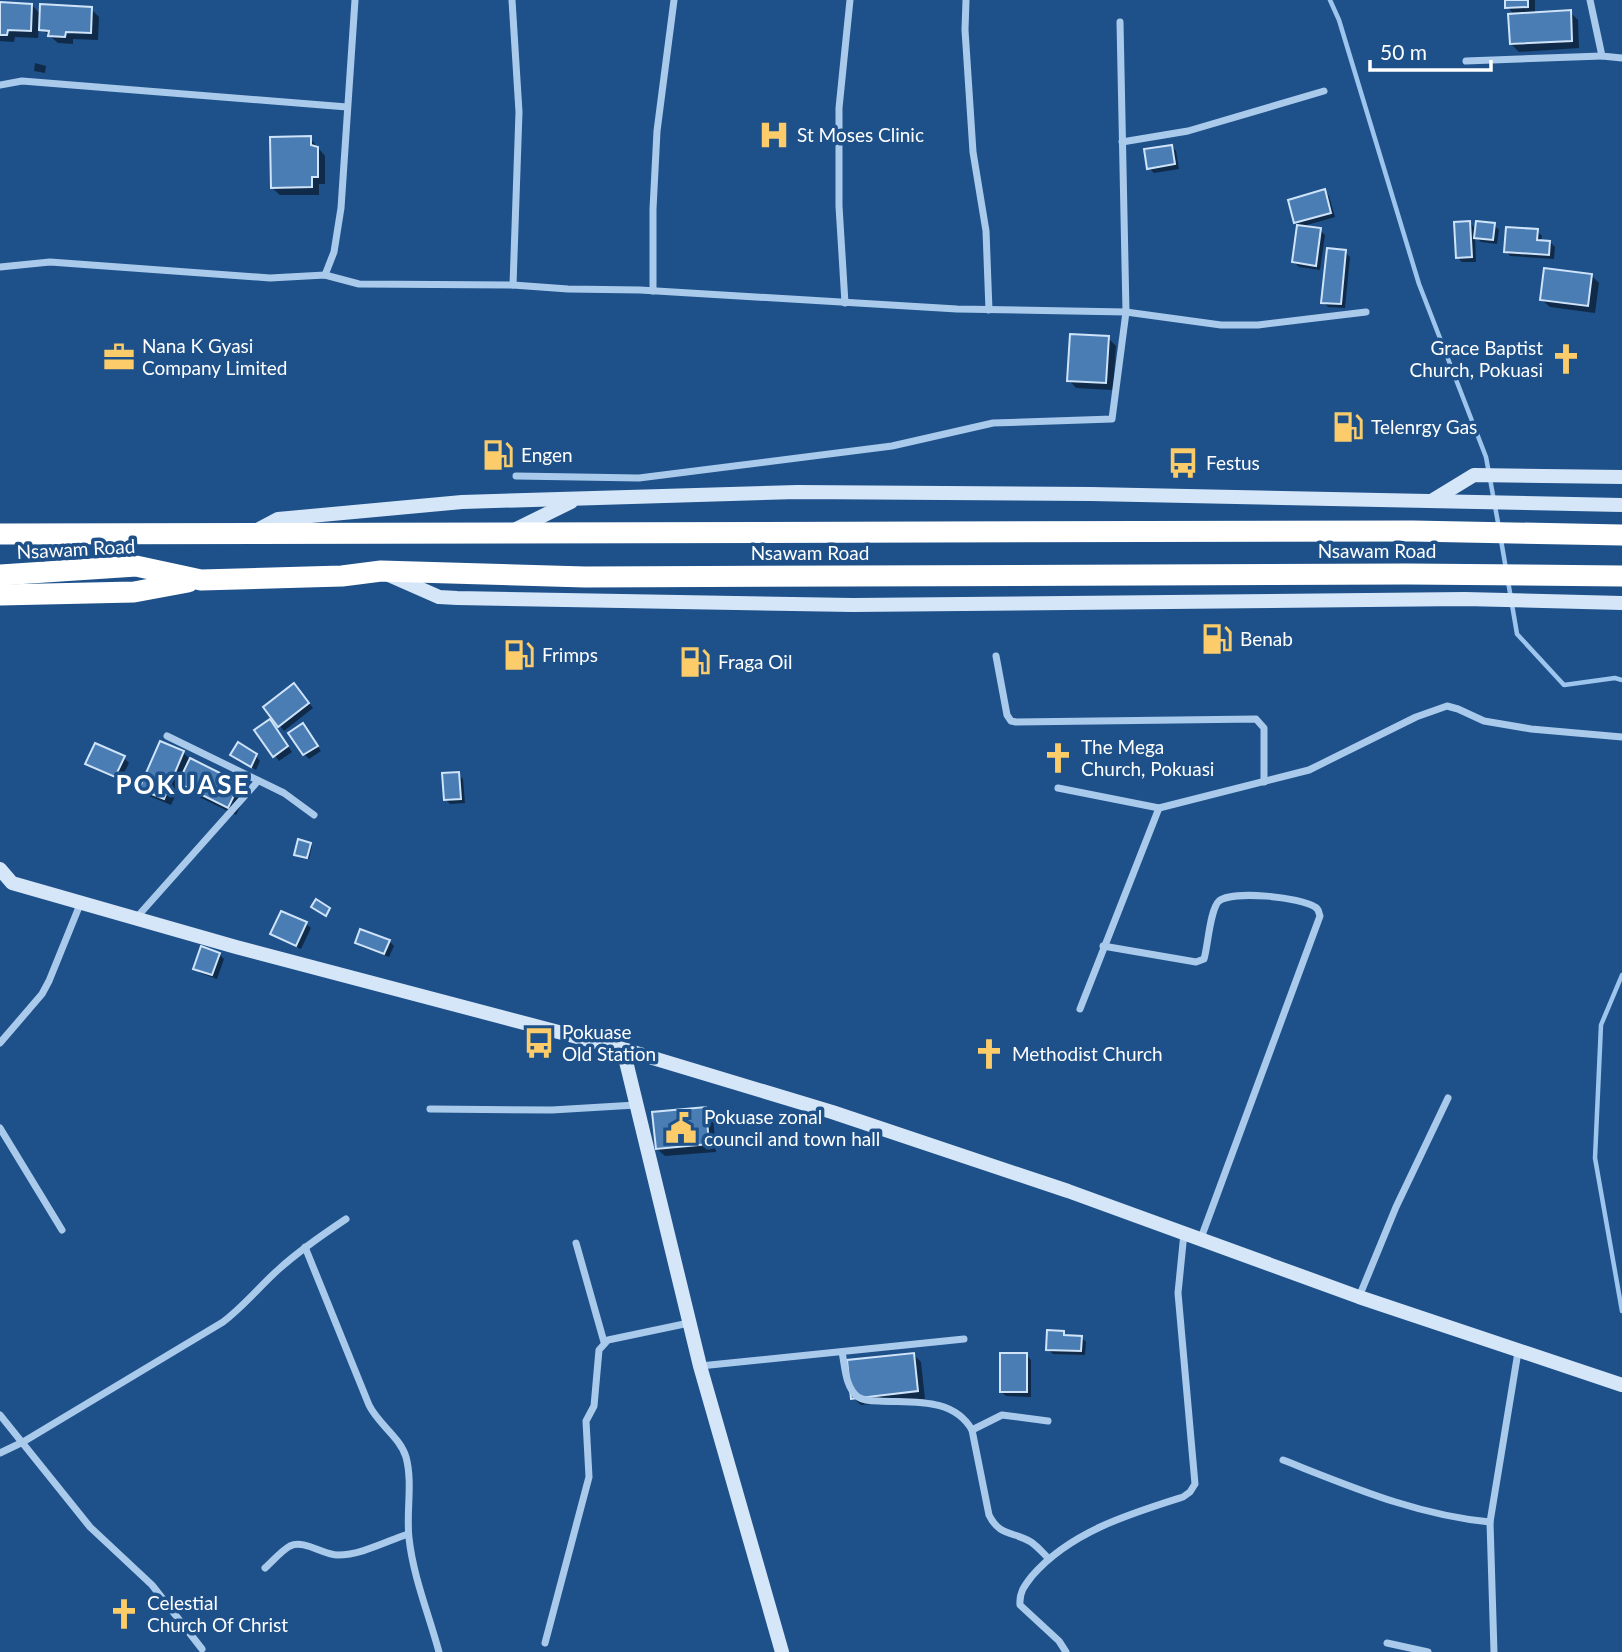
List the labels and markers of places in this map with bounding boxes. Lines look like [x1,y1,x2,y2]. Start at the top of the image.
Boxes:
hospital icon: St Moses Clinic [757,118,791,152]
place label: St Moses Clinic [797,123,924,146]
place label: Nana K Gyasi Company Limited [142,334,288,379]
place label: Grace Baptist Church, Pokuasi [1410,336,1543,381]
office icon: Nana K Gyasi Company Limited [102,340,136,374]
church icon: Grace Baptist Church, Pokuasi [1549,342,1583,376]
fuel station icon: Telenrgy Gas [1331,410,1365,444]
place label: Telenrgy Gas [1371,415,1477,438]
fuel station icon: Engen [481,438,515,472]
place label: Engen [521,443,573,466]
bus stop icon: Festus [1166,446,1200,480]
place label: Festus [1206,451,1260,474]
fuel station icon: Benab [1200,622,1234,656]
place label: Benab [1240,627,1293,650]
fuel station icon: Frimps [502,638,536,672]
place label: Frimps [542,643,598,666]
fuel station icon: Fraga Oil [678,645,712,679]
place label: Fraga Oil [718,650,792,673]
place label: The Mega Church, Pokuasi [1081,735,1214,780]
church icon: The Mega Church, Pokuasi [1041,741,1075,775]
place label: Pokuase Old Station [562,1020,656,1065]
bus stop icon: Pokuase Old Station [522,1026,556,1060]
church icon: Methodist Church [972,1037,1006,1071]
place label: Methodist Church [1012,1042,1163,1065]
place label: Pokuase zonal council and town hall [704,1105,880,1150]
public building icon: Pokuase zonal council and town hall [664,1111,698,1145]
place label: Celestial Church Of Christ [147,1591,288,1636]
church icon: Celestial Church Of Christ [107,1597,141,1631]

